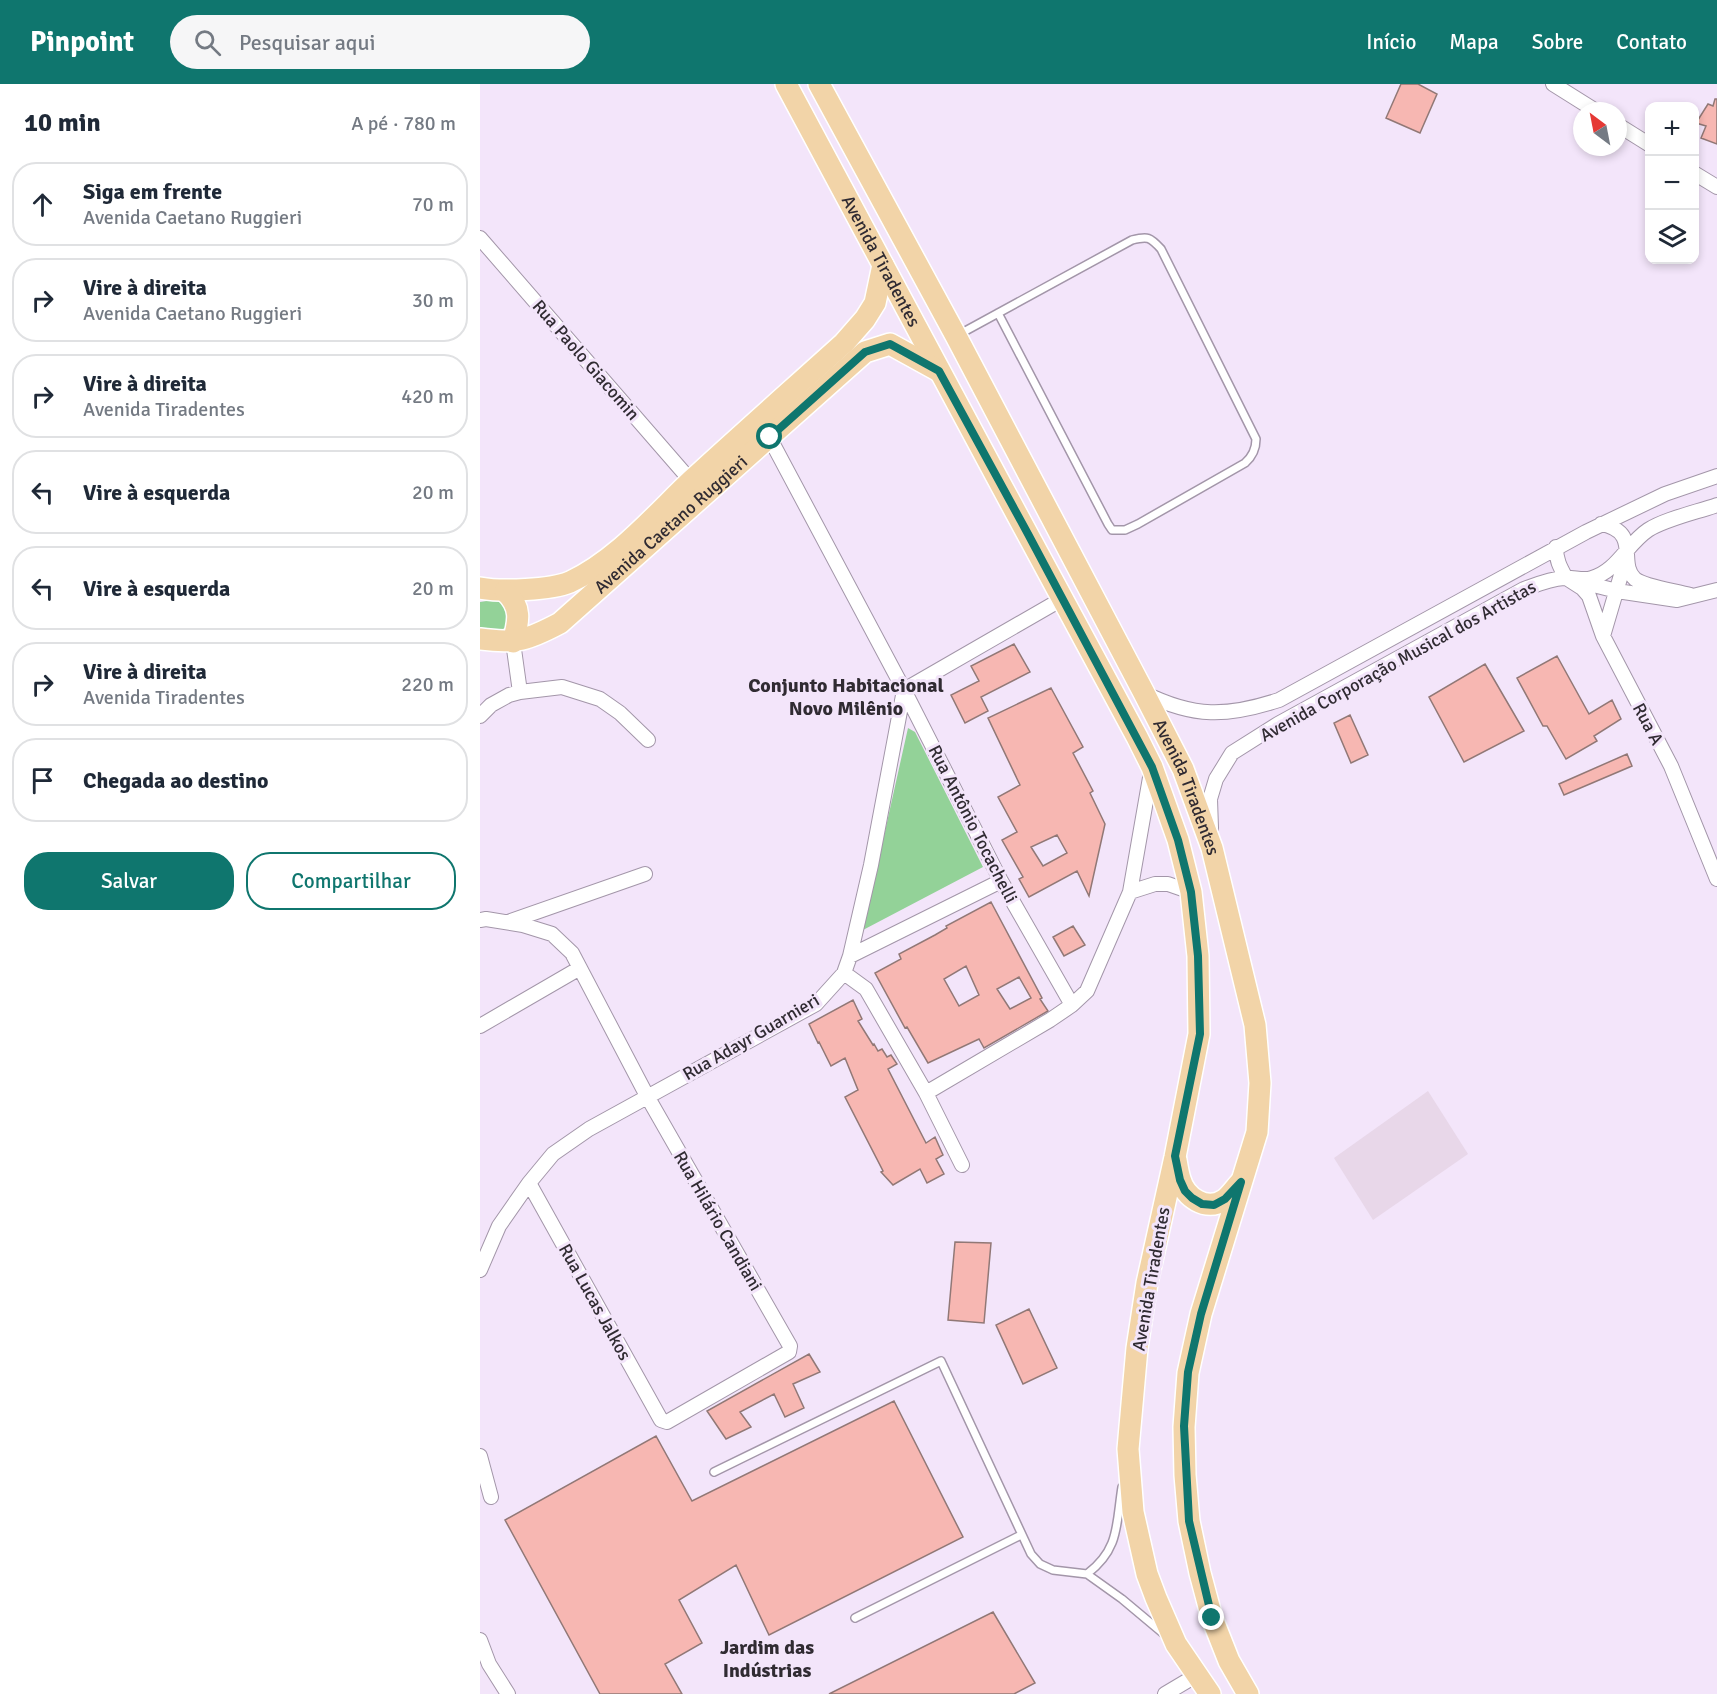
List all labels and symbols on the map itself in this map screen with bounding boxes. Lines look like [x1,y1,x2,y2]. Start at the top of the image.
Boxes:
north arrow [1573,102,1627,156]
street label: Avenida Tiradentes [837,191,925,331]
street label: Rua Paolo Giacomin [528,295,644,425]
route start [756,423,782,449]
street label: Avenida Caetano Ruggieri [590,451,752,598]
street label: Avenida Corporação Musical dos Artistas [1256,576,1540,746]
district label: Conjunto Habitacional Novo Milênio [748,673,944,721]
street label: Rua A [1628,699,1668,749]
street label: Avenida Tiradentes [1148,715,1224,858]
street label: Rua Antônio Tocachelli [924,741,1022,907]
street label: Rua Adayr Guarnieri [679,989,823,1085]
street label: Rua Hilário Candiani [669,1147,767,1295]
street label: Avenida Tiradentes [1128,1205,1175,1353]
street label: Rua Lucas Jalkos [554,1240,636,1364]
route end [1198,1604,1224,1630]
district label: Jardim das Indústrias [720,1635,814,1683]

